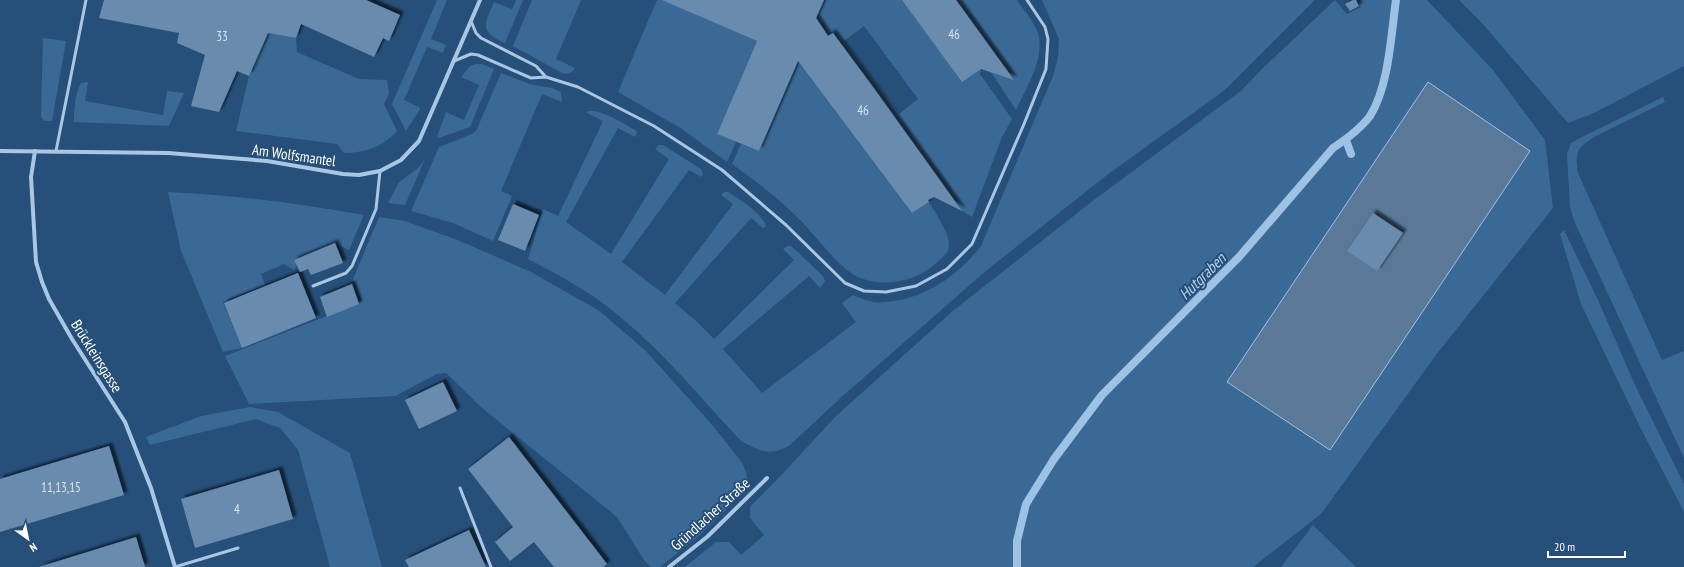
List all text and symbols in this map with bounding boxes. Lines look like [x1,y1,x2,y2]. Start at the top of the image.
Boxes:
house number: 46 [948,26,960,43]
house number: 33 [216,28,228,45]
house number: 46 [857,102,869,119]
street label: Am Wolfsmantel [251,140,338,170]
water label: Hutgraben [1174,248,1230,304]
street label: Brückleinsgasse [67,316,127,396]
street label: Gründlacher Straße [666,473,754,555]
house number: 11,13,15 [41,479,81,496]
house number: 4 [234,501,240,518]
north arrow [8,519,48,559]
scale bar [1548,533,1625,559]
text: 20 m [1554,539,1575,554]
text: N [27,540,40,555]

